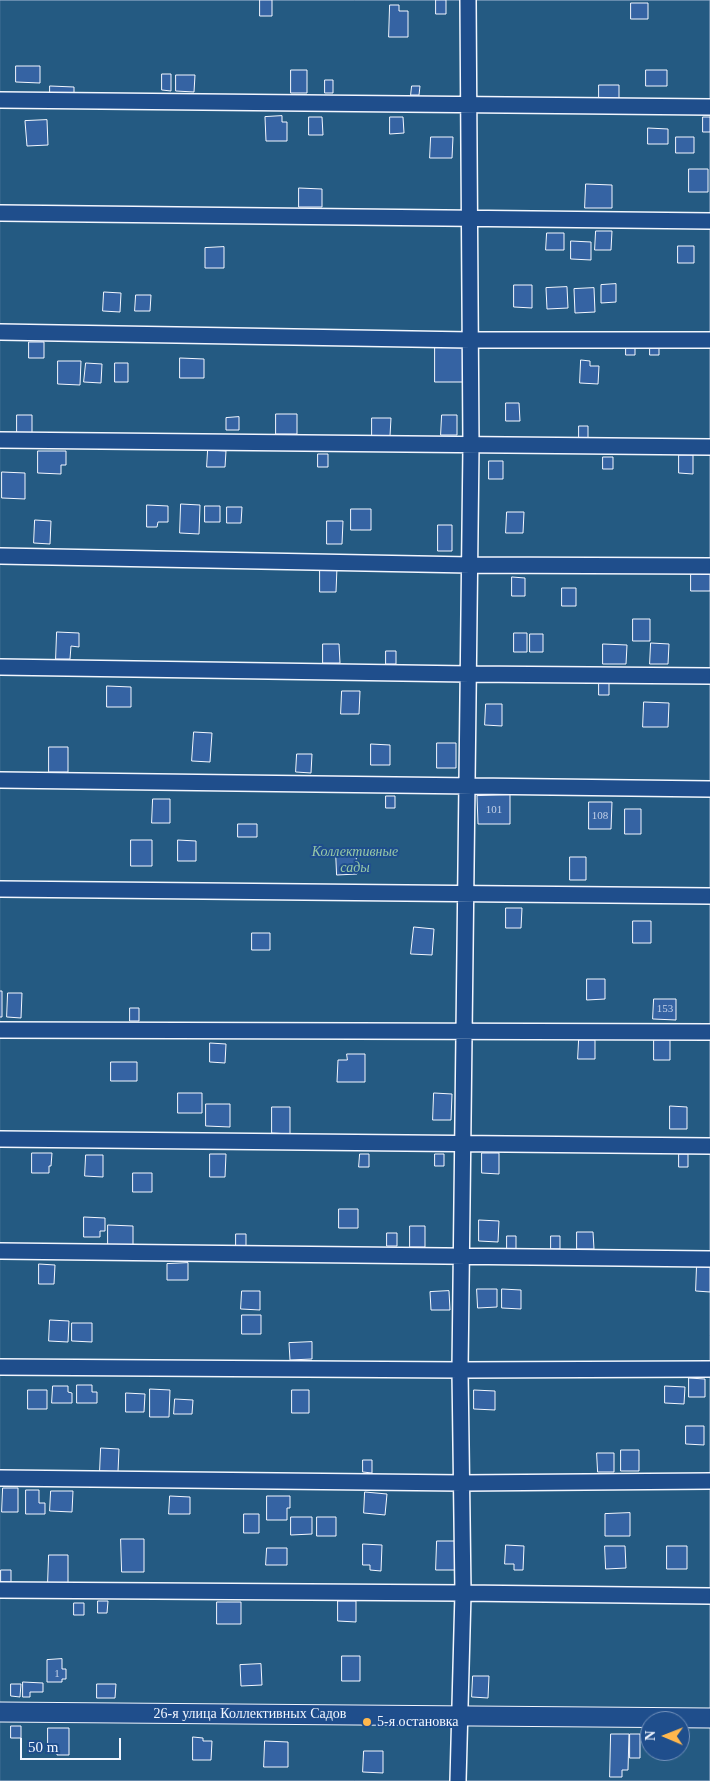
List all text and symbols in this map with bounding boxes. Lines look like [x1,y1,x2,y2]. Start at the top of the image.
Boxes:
house number: 101 [486,803,502,817]
house number: 108 [592,809,608,823]
park label: Коллективные сады [312,844,398,876]
house number: 153 [657,1002,673,1016]
house number: 1 [54,1667,60,1681]
street label: 26-я улица Коллективных Садов [154,1706,346,1722]
north arrow [640,1711,690,1761]
place label: 5-я остановка [377,1714,459,1730]
marker: 5-я остановка [361,1716,373,1728]
scale bar [22,1728,124,1760]
text: N [643,1731,658,1741]
text: 50 m [28,1739,58,1755]

